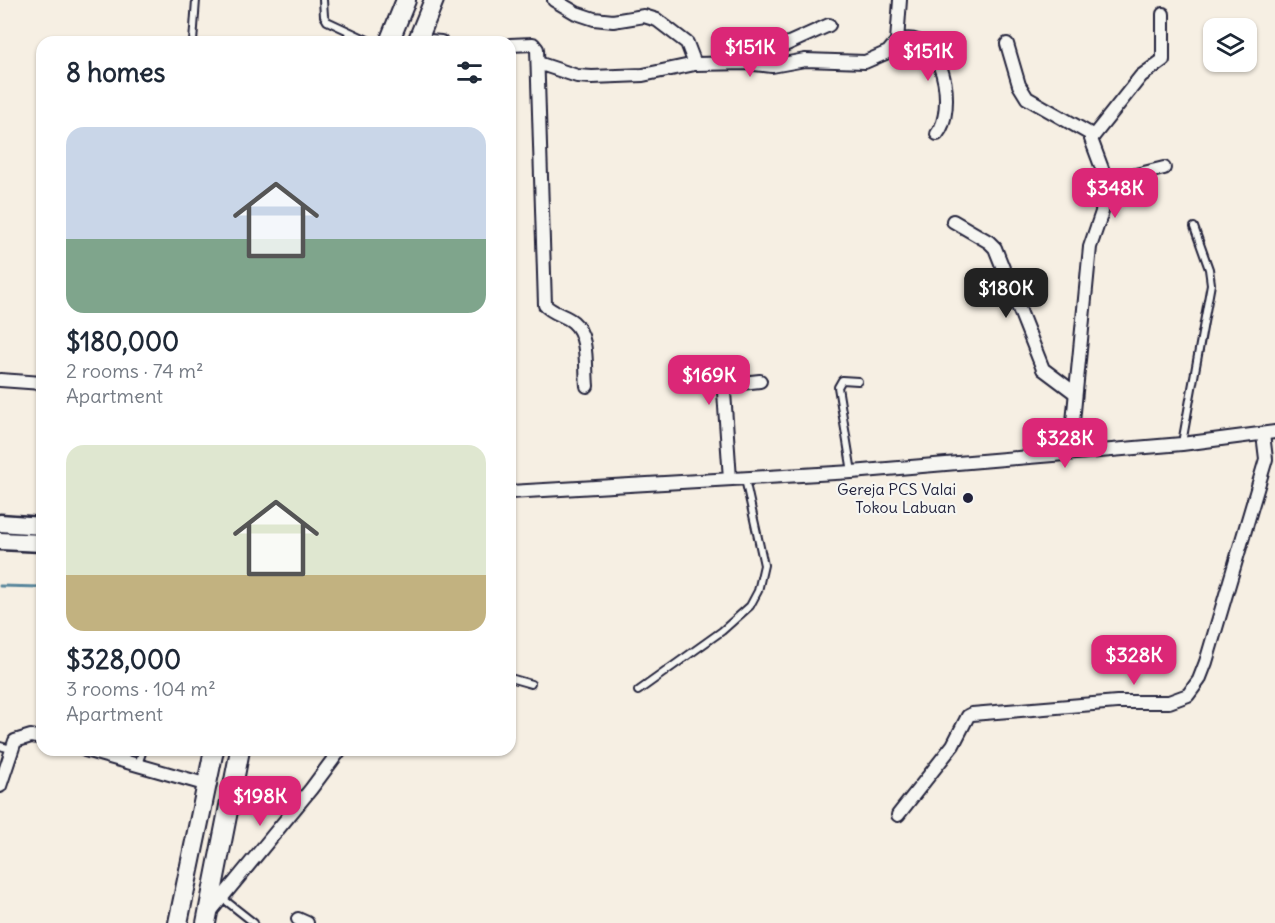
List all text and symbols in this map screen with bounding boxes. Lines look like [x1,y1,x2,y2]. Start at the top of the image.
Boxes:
map controls [1203,18,1257,72]
button: layers [1203,18,1257,72]
pin: $151K [708,27,792,78]
pin: $151K [886,31,970,82]
text: $151K [725,34,775,59]
text: $151K [903,38,953,63]
text: 8 homes [66,56,165,89]
icon: filters [453,56,486,89]
icon: home [222,166,330,274]
pin: $348K [1073,168,1157,219]
text: $348K [1086,175,1144,200]
pin: $180K [964,268,1048,319]
text: $180K [978,275,1034,300]
text: $180,000 [66,325,179,358]
pin: $169K [667,355,751,406]
text: 2 rooms · 74 m² [66,358,203,383]
text: $169K [682,362,736,387]
text: Apartment [66,383,163,408]
pin: $328K [1023,418,1107,469]
text: $328K [1036,425,1094,450]
place label: Gereja PCS Valai Tokou Labuan [837,479,956,517]
icon: home [222,484,330,592]
marker: Gereja PCS Valai Tokou Labuan [961,491,975,505]
pin: $328K [1092,635,1176,686]
text: $328K [1105,642,1163,667]
text: $328,000 [66,643,181,676]
text: 3 rooms · 104 m² [66,676,216,701]
text: Apartment [66,701,163,726]
pin: $198K [218,776,302,827]
text: $198K [233,783,287,808]

